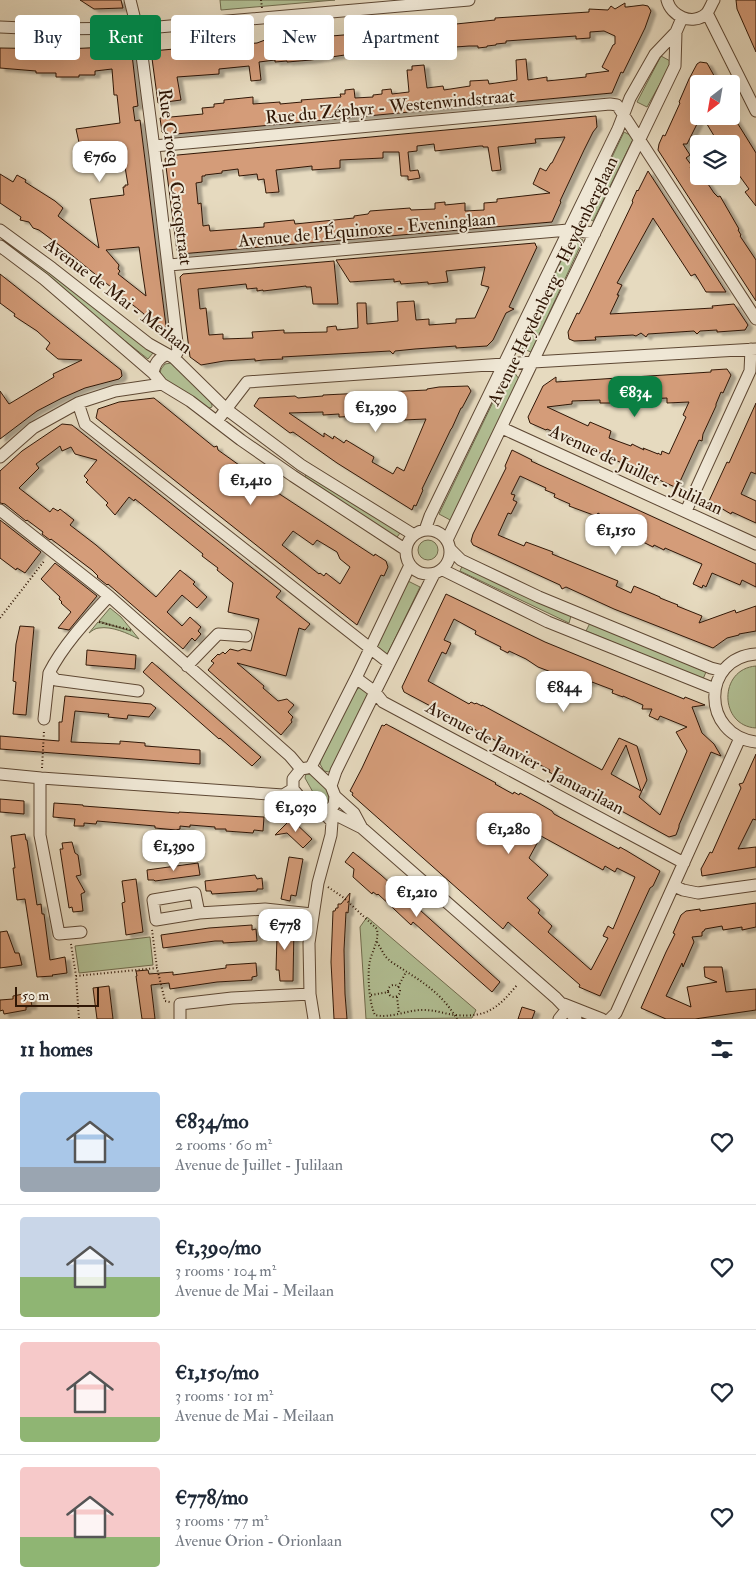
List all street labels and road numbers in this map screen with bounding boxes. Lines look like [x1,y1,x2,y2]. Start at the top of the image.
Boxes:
street label: Rue du Zéphyr - Westenwindstraat [264,85,516,129]
street label: Rue Crocq - Crocqstraat [153,87,197,267]
street label: Avenue Heydenberg - Heydenberglaan [482,153,623,410]
street label: Avenue de l'Équinoxe - Eveninglaan [236,207,497,253]
street label: Avenue de Mai - Meilaan [39,232,196,359]
street label: Avenue de Juillet - Julilaan [545,419,727,520]
street label: Avenue de Janvier - Januarilaan [421,695,628,820]

